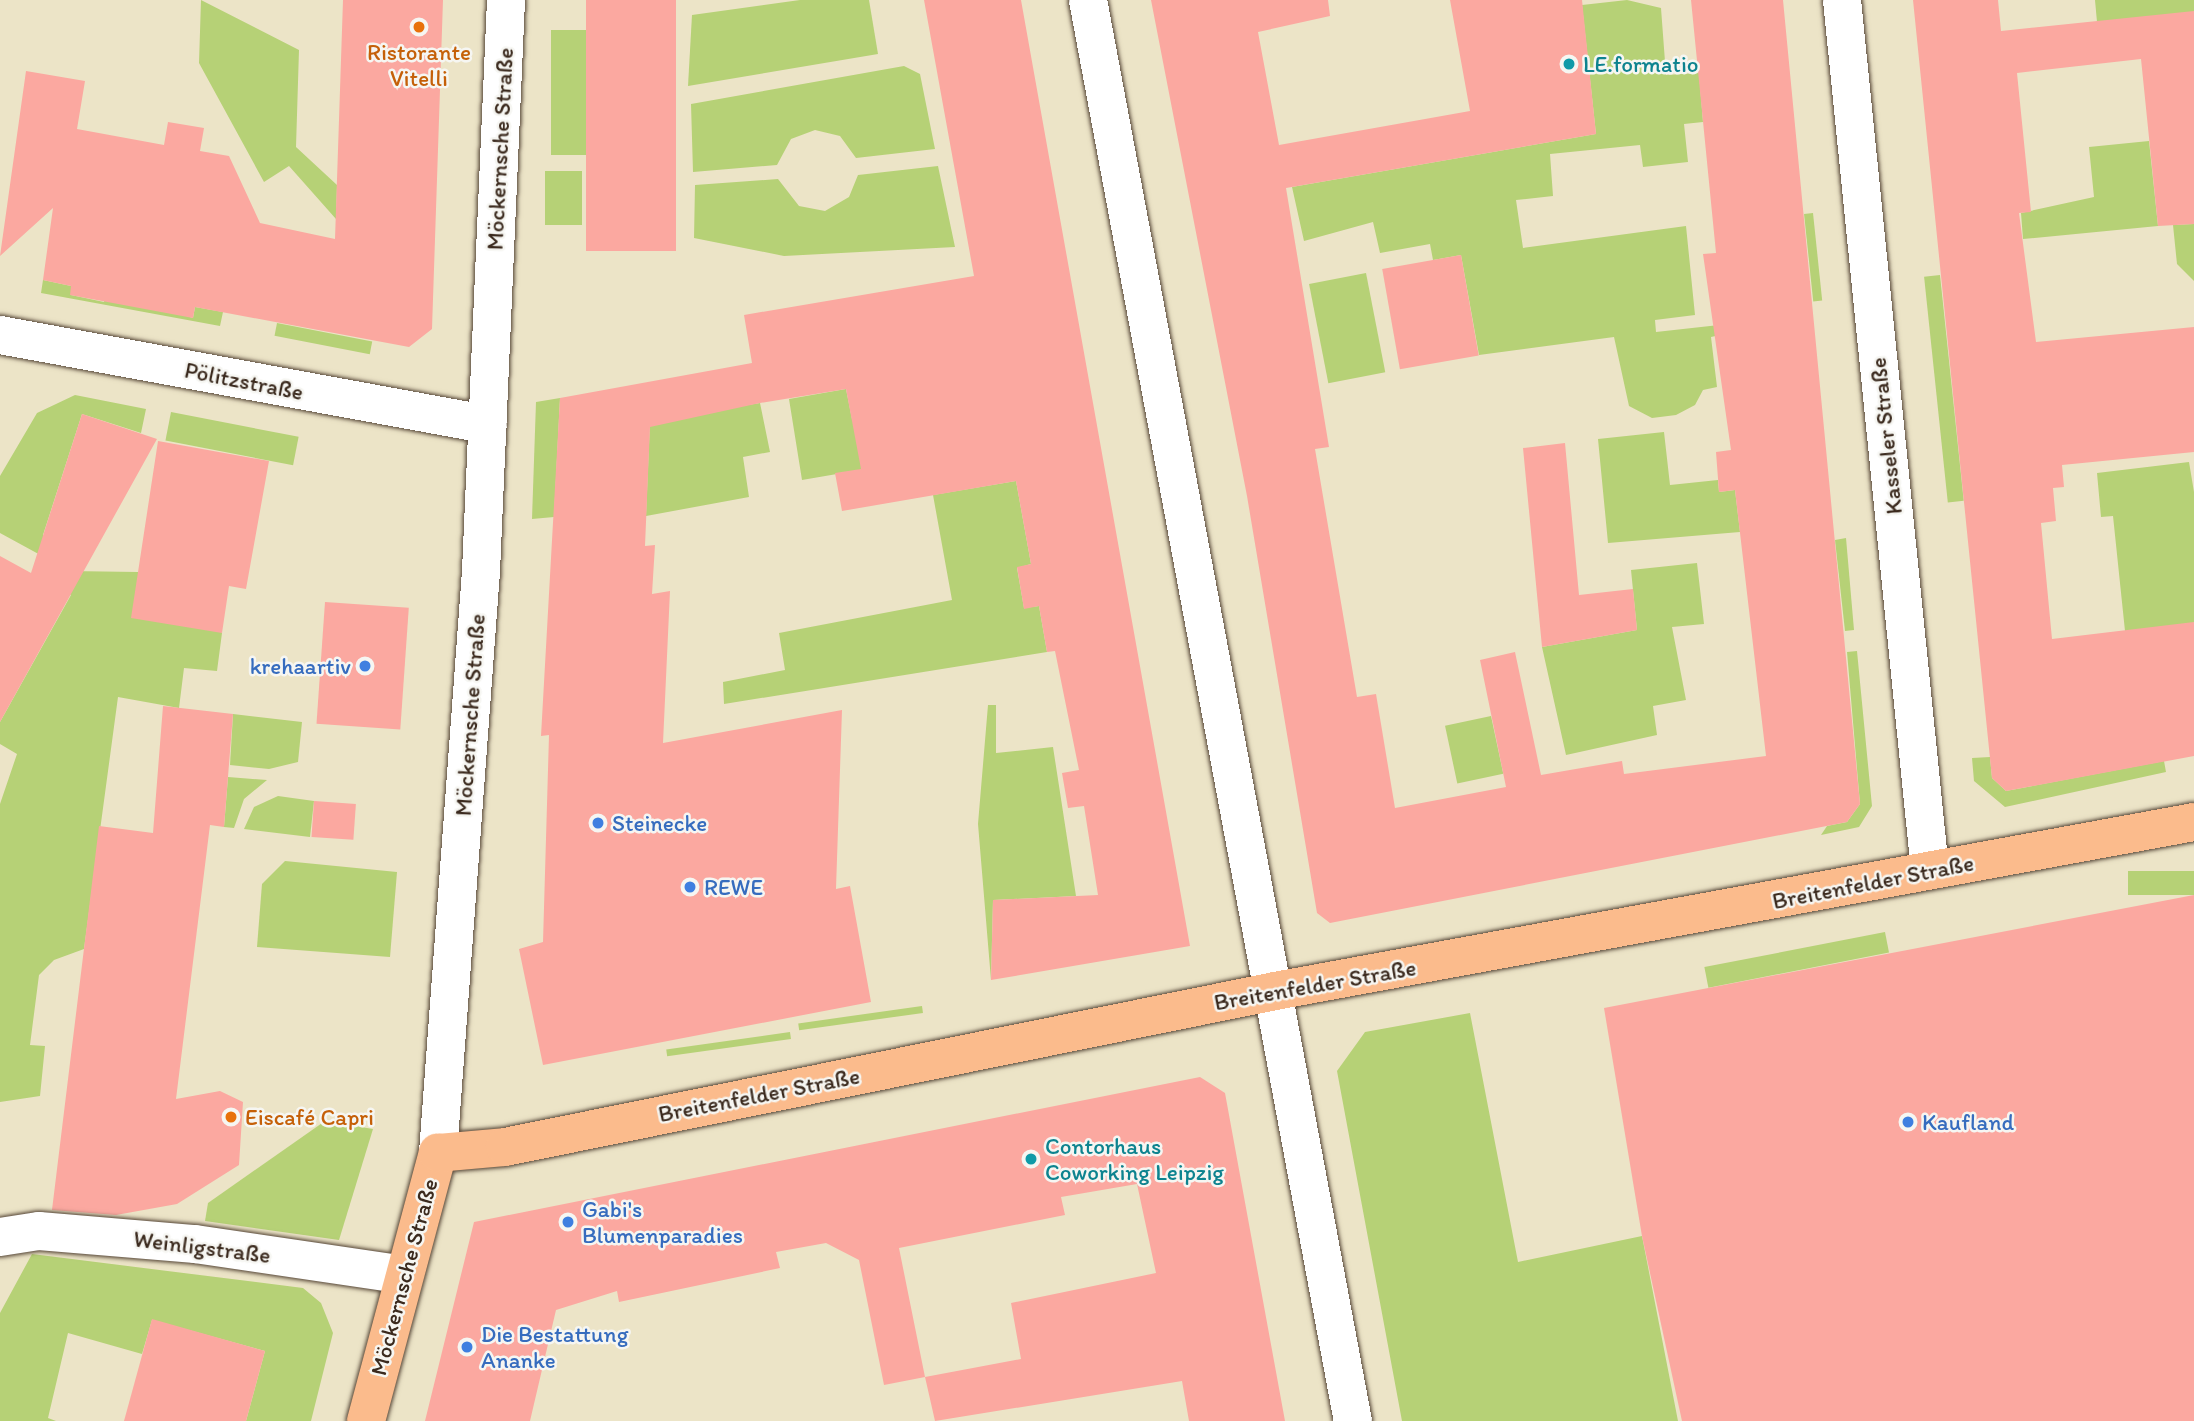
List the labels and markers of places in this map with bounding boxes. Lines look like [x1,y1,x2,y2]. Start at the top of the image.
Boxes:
marker: Ristorante Vitelli [411,19,427,35]
place label: Ristorante Vitelli [367,38,471,92]
place label: LE.formatio [1583,50,1699,78]
marker: LE.formatio [1561,56,1577,72]
place label: krehaartiv [250,652,351,680]
marker: krehaartiv [357,658,373,674]
place label: Steinecke [612,809,707,837]
marker: Steinecke [590,815,606,831]
place label: REWE [704,873,763,901]
marker: REWE [682,879,698,895]
place label: Eiscafé Capri [245,1103,374,1131]
place label: Kaufland [1922,1108,2014,1136]
marker: Eiscafé Capri [223,1109,239,1125]
marker: Kaufland [1900,1114,1916,1130]
place label: Contorhaus Coworking Leipzig [1045,1132,1224,1186]
marker: Contorhaus Coworking Leipzig [1023,1151,1039,1167]
place label: Gabi's Blumenparadies [582,1195,743,1249]
marker: Gabi's Blumenparadies [560,1214,576,1230]
place label: Die Bestattung Ananke [481,1320,628,1374]
marker: Die Bestattung Ananke [459,1339,475,1355]

